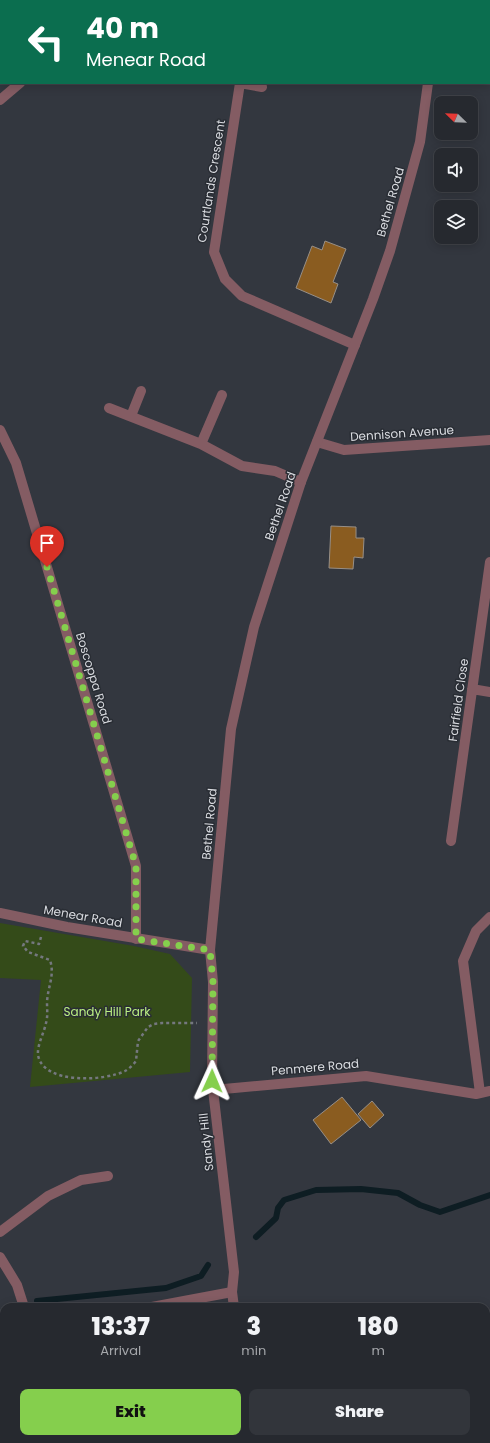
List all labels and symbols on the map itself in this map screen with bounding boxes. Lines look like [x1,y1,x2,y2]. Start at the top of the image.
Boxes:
north arrow [434,96,478,140]
street label: Courtlands Crescent [193,118,229,244]
street label: Bethel Road [372,165,408,239]
street label: Dennison Avenue [349,421,455,445]
street label: Bethel Road [260,469,300,543]
pin [30,526,64,567]
street label: Boscoppa Road [72,630,116,726]
street label: Fairfield Close [444,657,472,743]
street label: Bethel Road [197,788,221,860]
street label: Menear Road [42,901,124,931]
park label: Sandy Hill Park [64,1003,151,1020]
street label: Penmere Road [270,1055,360,1079]
position arrow [191,1060,233,1102]
street label: Sandy Hill [195,1112,217,1172]

